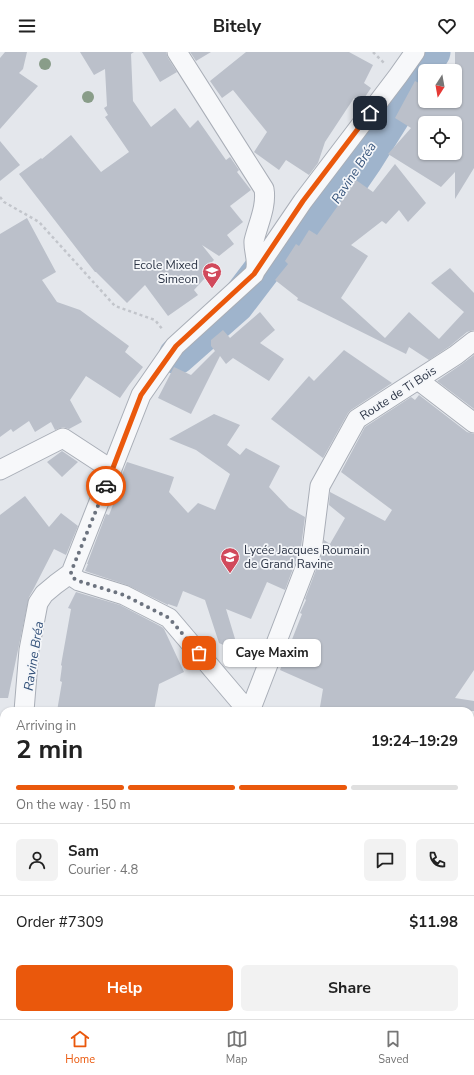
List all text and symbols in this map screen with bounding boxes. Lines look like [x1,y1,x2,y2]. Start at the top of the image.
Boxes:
text: Bitely [213,14,261,38]
icon: menu [16,15,38,37]
icon: heart [436,15,458,37]
north arrow [418,64,462,108]
map controls [418,64,462,160]
pin [353,96,387,130]
icon: home [359,102,381,124]
button: locate [418,116,462,160]
water label: Ravine Bréa [327,139,381,207]
place label: Ecole Mixed Simeon [133,257,198,287]
school or university icon: Ecole Mixed Simeon [201,261,223,289]
street label: Route de Ti Bois [357,362,439,424]
courier [86,466,126,506]
icon: car [95,475,117,497]
place label: Lycée Jacques Roumain de Grand Ravine [244,542,370,572]
school or university icon: Lycée Jacques Roumain de Grand Ravine [219,546,241,574]
water label: Ravine Bréa [20,620,48,692]
pin [182,636,216,670]
callout: Caye Maxim [223,639,321,667]
icon: bag [188,642,210,664]
text: Caye Maxim [235,644,309,662]
text: Arriving in [16,717,76,735]
text: 19:24–19:29 [371,731,458,751]
text: 2 min [16,732,83,767]
text: On the way · 150 m [16,796,131,814]
button: person [16,839,58,881]
button: chat [364,839,406,881]
button: phone [416,839,458,881]
text: Sam [68,841,99,861]
text: Courier · 4.8 [68,861,138,879]
text: Order #7309 [16,912,104,932]
text: $11.98 [409,912,458,932]
button: Help [16,965,233,1011]
button: Share [241,965,458,1011]
tab: Home [65,1028,95,1067]
tab: Map [226,1028,248,1067]
tab: Saved [378,1028,409,1067]

